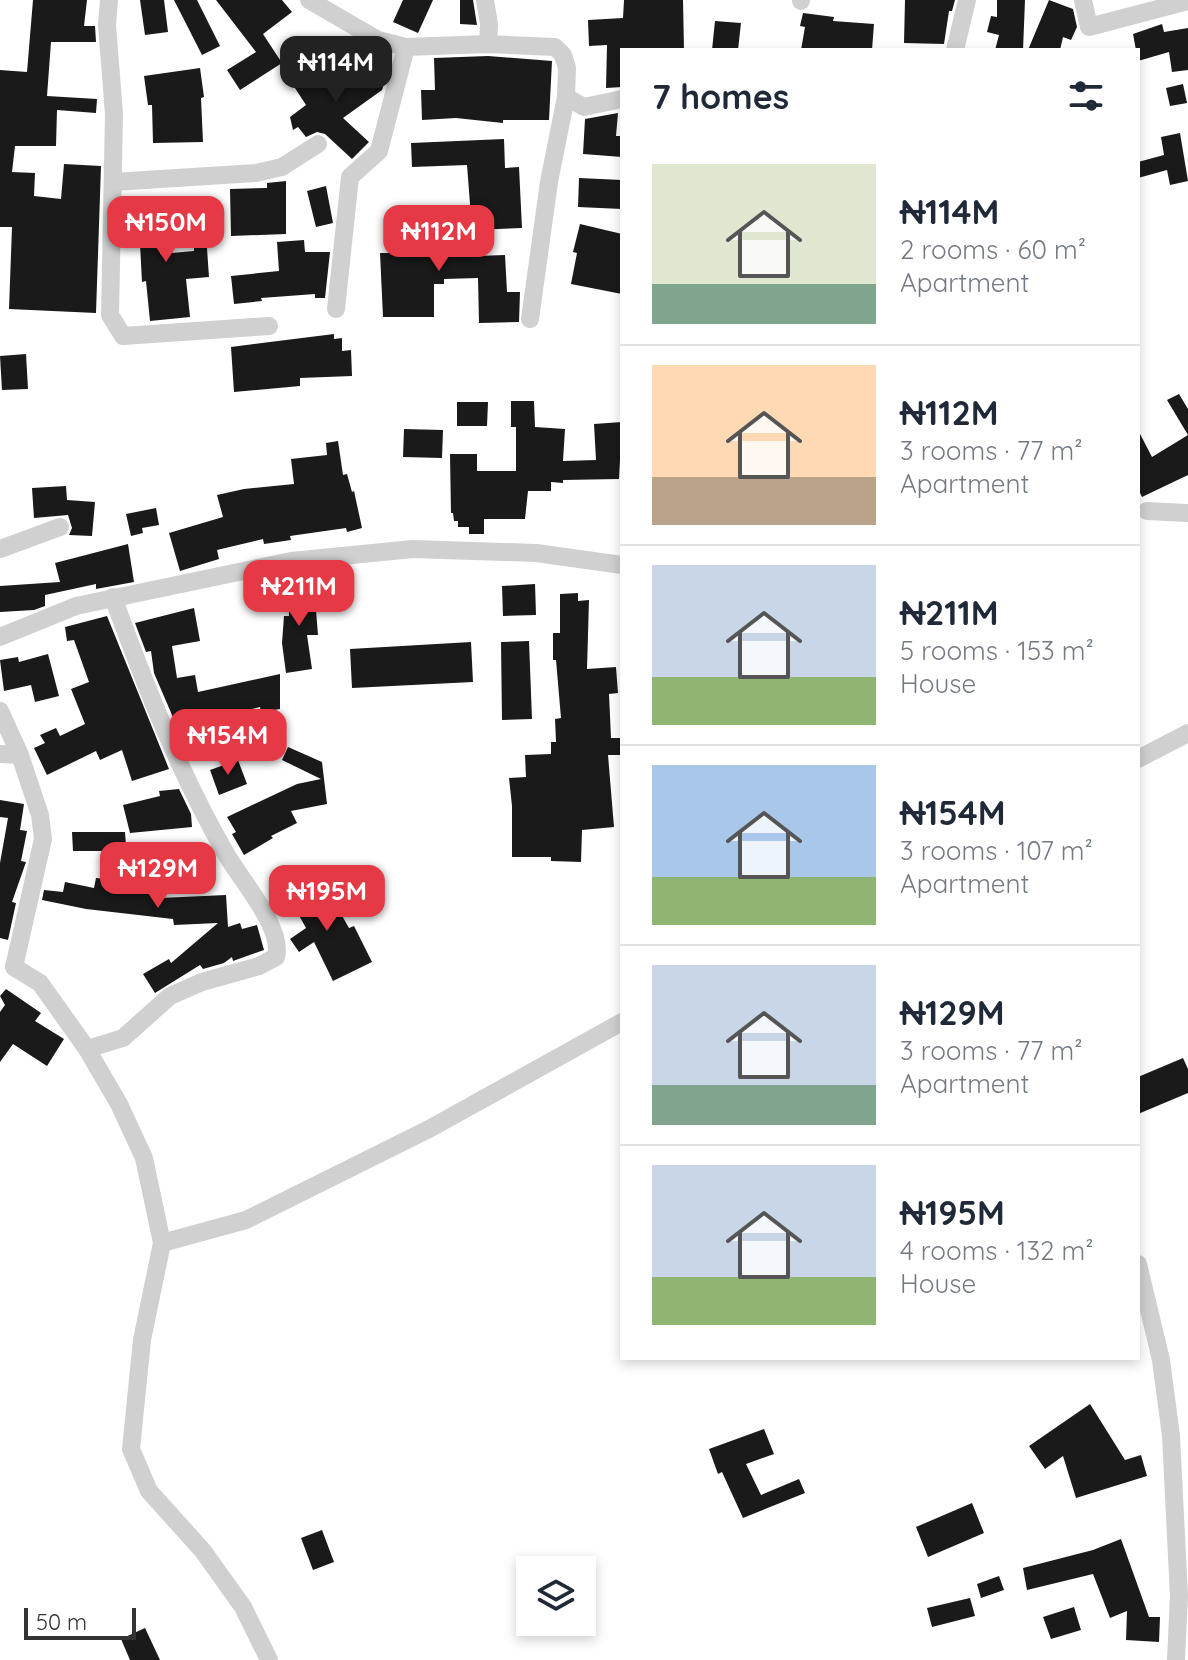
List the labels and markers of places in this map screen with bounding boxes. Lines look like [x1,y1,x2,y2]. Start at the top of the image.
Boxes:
pin: ₦114M [280,36,392,104]
pin: ₦150M [110,196,222,264]
pin: ₦112M [383,205,495,273]
pin: ₦211M [243,560,355,628]
pin: ₦154M [172,709,284,777]
pin: ₦129M [102,842,214,910]
pin: ₦195M [271,865,383,933]

